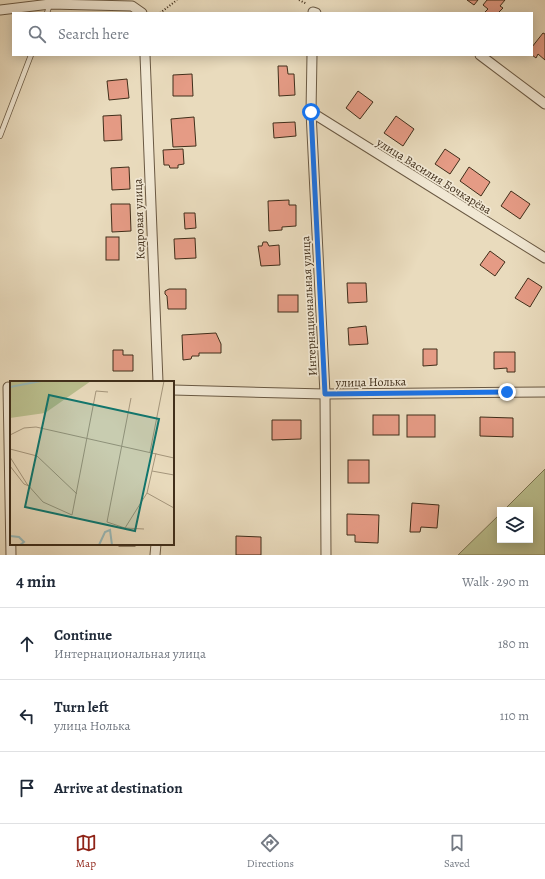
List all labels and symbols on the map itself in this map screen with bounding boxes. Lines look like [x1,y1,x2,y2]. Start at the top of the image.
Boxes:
route start [302,103,320,121]
street label: улица Василия Бочкарёва [373,134,495,218]
street label: Кедровая улица [130,178,148,260]
street label: Интернациональная улица [297,235,321,377]
street label: улица Нолька [335,373,407,391]
inset map [10,381,174,545]
route end [498,383,516,401]

